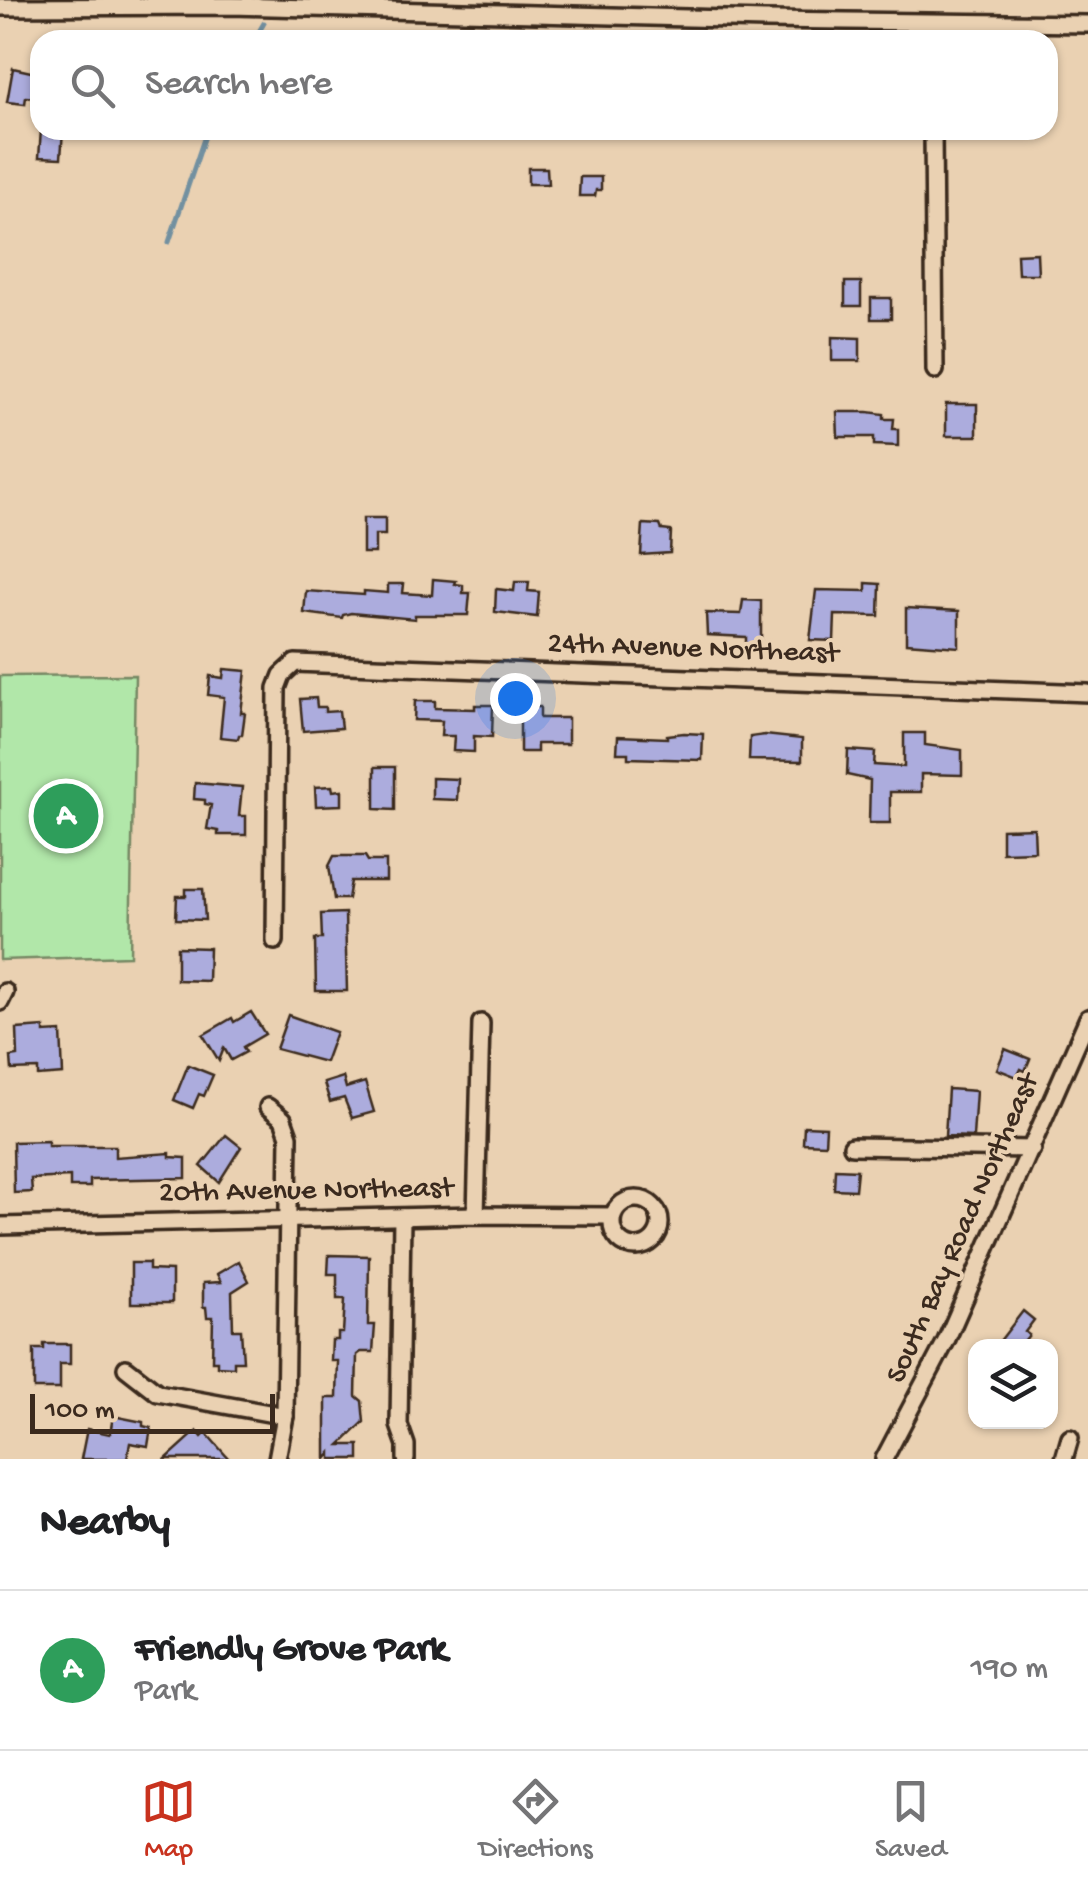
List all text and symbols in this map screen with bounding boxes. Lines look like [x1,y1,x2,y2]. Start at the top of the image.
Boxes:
search box [30,30,1058,140]
icon: search [65,58,120,113]
text: Search here [145,63,332,107]
street label: 24th Avenue Northeast [547,627,842,673]
your location [490,673,541,724]
pin: A [34,778,98,854]
street label: South Bay Road Northeast [880,1066,1049,1389]
street label: 20th Avenue Northeast [159,1172,456,1212]
map controls [968,1339,1058,1429]
button: layers [968,1339,1058,1429]
scale bar [30,1389,275,1434]
text: 100 m [45,1395,115,1428]
text: Nearby [40,1500,170,1549]
text: Friendly Grove Park [135,1629,447,1673]
text: A [63,1651,82,1689]
text: 190 m [971,1651,1048,1689]
text: Park [135,1673,196,1711]
tab: Map [141,1774,196,1867]
tab: Directions [479,1774,593,1867]
tab: Saved [875,1774,947,1867]

